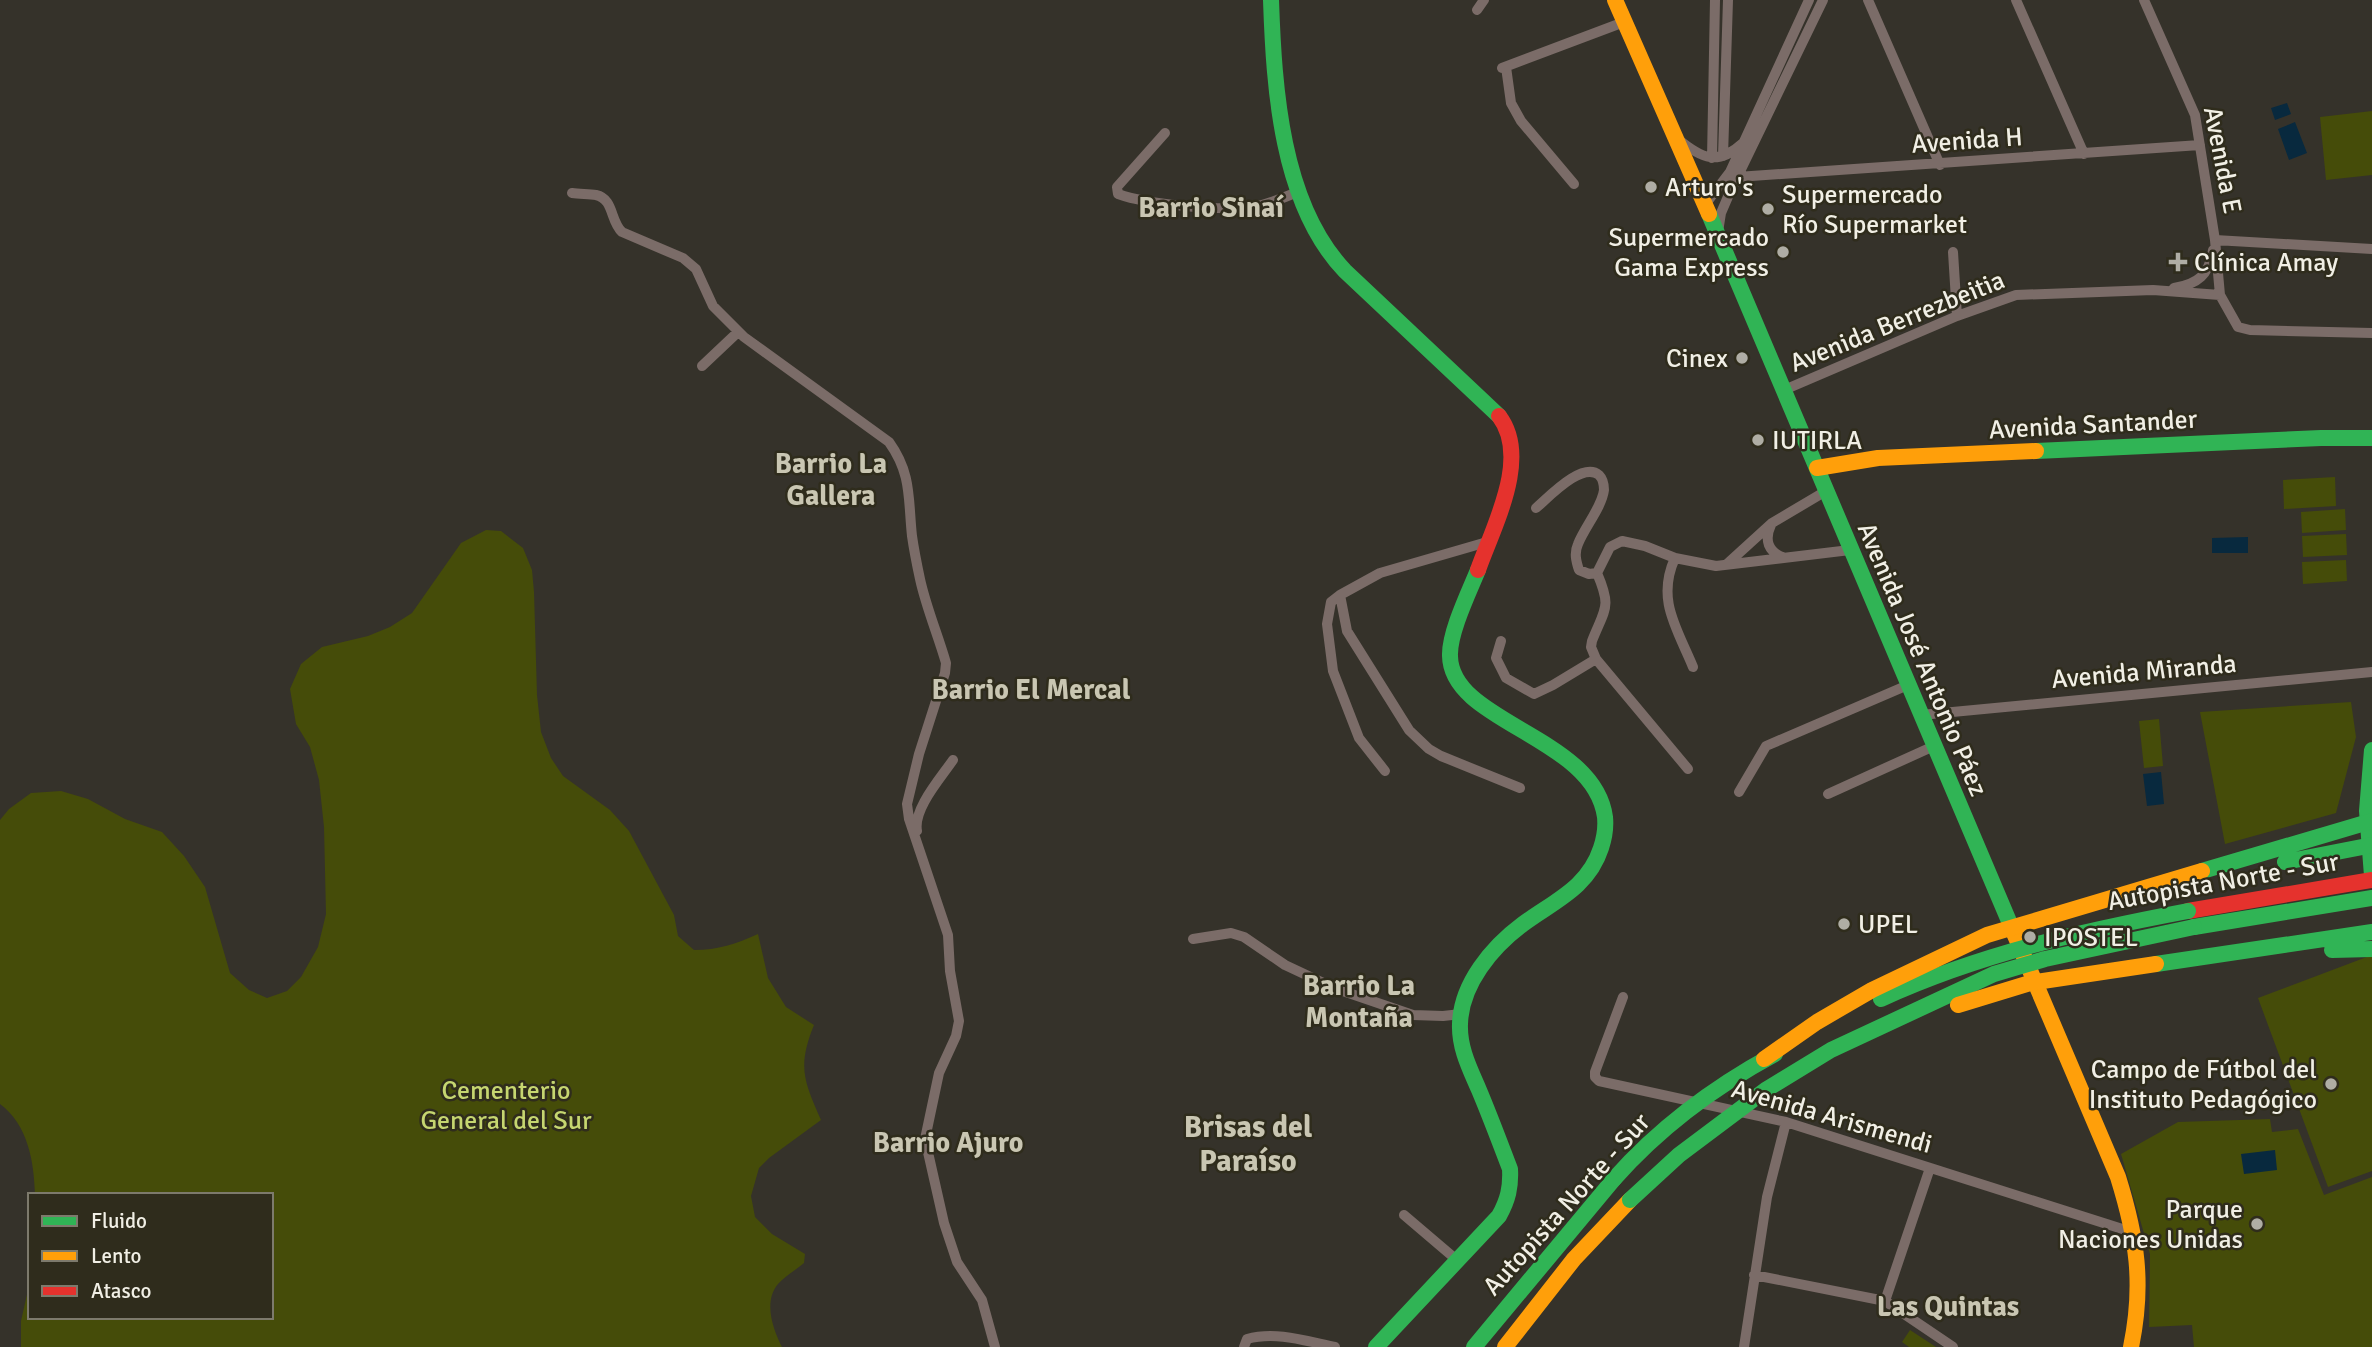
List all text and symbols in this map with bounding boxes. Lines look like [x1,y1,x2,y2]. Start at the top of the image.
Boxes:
street label: Avenida E [2196,104,2248,217]
street label: Avenida H [1910,121,2024,161]
place label: Arturo's [1665,172,1754,204]
marker: Arturo's [1643,179,1659,195]
place label: Supermercado Río Supermarket [1782,179,1967,241]
district label: Barrio Sinaí [1138,191,1284,225]
marker: Supermercado Río Supermarket [1760,201,1776,217]
place label: Supermercado Gama Express [1609,222,1769,284]
marker: Supermercado Gama Express [1775,244,1791,260]
place label: Clínica Amay [2194,247,2338,279]
marker: Clínica Amay [2168,252,2188,272]
street label: Avenida Berrezbeitia [1785,264,2010,380]
place label: Cinex [1666,343,1728,375]
marker: Cinex [1734,350,1750,366]
street label: Avenida Santander [1988,404,2198,446]
place label: IUTIRLA [1772,425,1862,457]
marker: IUTIRLA [1750,432,1766,448]
district label: Barrio La Gallera [775,447,887,513]
street label: Avenida José Antonio Páez [1850,518,1994,801]
street label: Avenida Miranda [2050,648,2238,696]
district label: Barrio El Mercal [932,673,1131,707]
street label: Autopista Norte - Sur [2105,846,2342,918]
place label: UPEL [1858,909,1918,941]
marker: UPEL [1836,916,1852,932]
place label: IPOSTEL [2044,922,2138,954]
marker: IPOSTEL [2022,929,2038,945]
district label: Barrio La Montaña [1303,969,1415,1035]
place label: Campo de Fútbol del Instituto Pedagógico [2089,1054,2317,1116]
street label: Avenida Arismendi [1728,1073,1936,1161]
park label: Cementerio General del Sur [420,1075,592,1137]
marker: Campo de Fútbol del Instituto Pedagógico [2323,1076,2339,1092]
street label: Autopista Norte - Sur [1476,1107,1657,1302]
district label: Brisas del Paraíso [1184,1109,1312,1180]
district label: Barrio Ajuro [873,1126,1023,1160]
legend [28,1193,273,1319]
place label: Parque Naciones Unidas [2058,1194,2243,1256]
text: Fluido [91,1208,147,1234]
marker: Parque Naciones Unidas [2249,1216,2265,1232]
text: Lento [91,1243,141,1269]
text: Atasco [91,1278,151,1304]
district label: Las Quintas [1877,1290,2019,1324]

